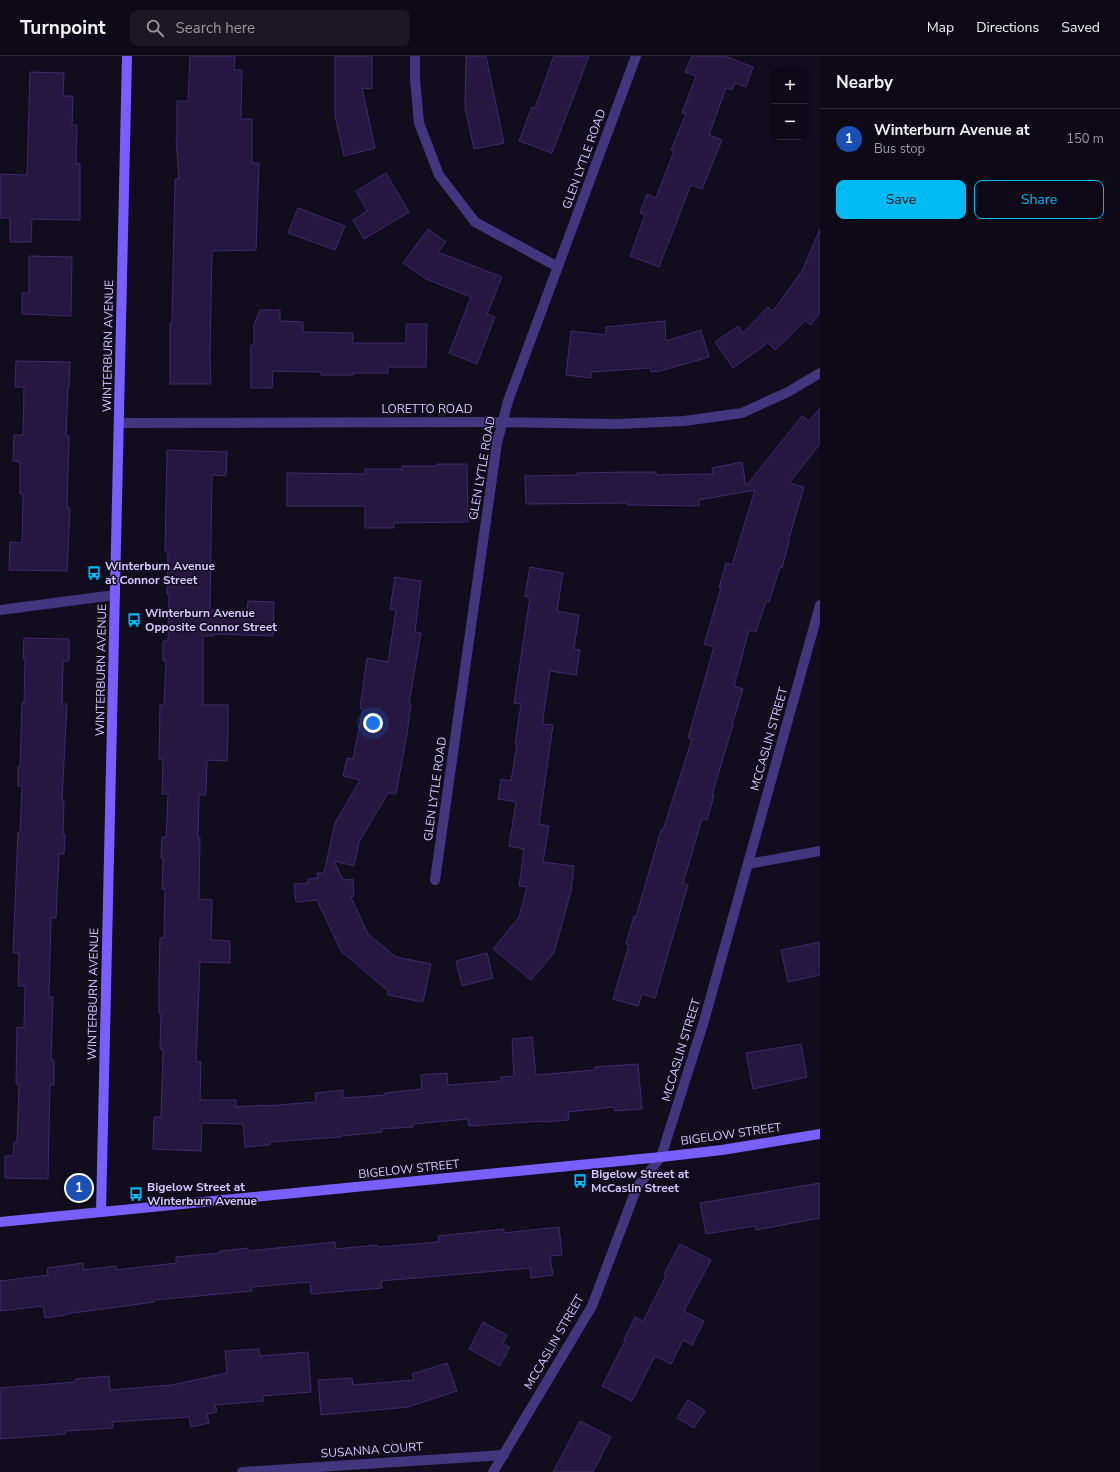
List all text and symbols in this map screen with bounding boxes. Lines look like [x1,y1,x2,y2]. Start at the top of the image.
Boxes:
search box [130,10,410,46]
text: Turnpoint [20,15,106,41]
icon: search [144,17,166,39]
text: Search here [176,18,255,38]
text: Map [927,18,954,37]
text: Directions [976,18,1039,37]
text: Saved [1061,18,1100,37]
map controls [772,68,808,140]
button: + [772,68,808,104]
text: Nearby [836,71,893,94]
button: − [772,104,808,140]
street label: GLEN LYTLE ROAD [558,107,610,211]
text: Winterburn Avenue at [874,120,1030,140]
text: 1 [845,130,853,148]
text: 150 m [1066,130,1104,148]
text: Bus stop [874,140,925,158]
button: Save [836,180,966,219]
button: Share [974,180,1104,219]
street label: WINTERBURN AVENUE [99,280,117,412]
street label: LORETTO ROAD [381,401,473,417]
street label: GLEN LYTLE ROAD [465,415,499,521]
place label: Winterburn Avenue at Connor Street [105,558,216,588]
bus stop icon: Winterburn Avenue at Connor Street [86,565,102,581]
street label: WINTERBURN AVENUE [92,604,110,736]
place label: Winterburn Avenue Opposite Connor Street [145,605,277,635]
bus stop icon: Winterburn Avenue Opposite Connor Street [126,612,142,628]
street label: MCCASLIN STREET [747,685,792,793]
your location [363,713,383,733]
street label: GLEN LYTLE ROAD [420,736,450,842]
street label: WINTERBURN AVENUE [84,928,102,1060]
street label: MCCASLIN STREET [658,996,705,1104]
street label: BIGELOW STREET [679,1119,783,1149]
street label: BIGELOW STREET [358,1156,461,1182]
place label: Bigelow Street at McCaslin Street [591,1166,689,1196]
pin: 1 [66,1173,92,1203]
bus stop icon: Bigelow Street at McCaslin Street [572,1173,588,1189]
place label: Bigelow Street at Winterburn Avenue [147,1179,258,1209]
bus stop icon: Bigelow Street at Winterburn Avenue [128,1186,144,1202]
street label: MCCASLIN STREET [520,1291,588,1392]
street label: SUSANNA COURT [320,1438,424,1462]

